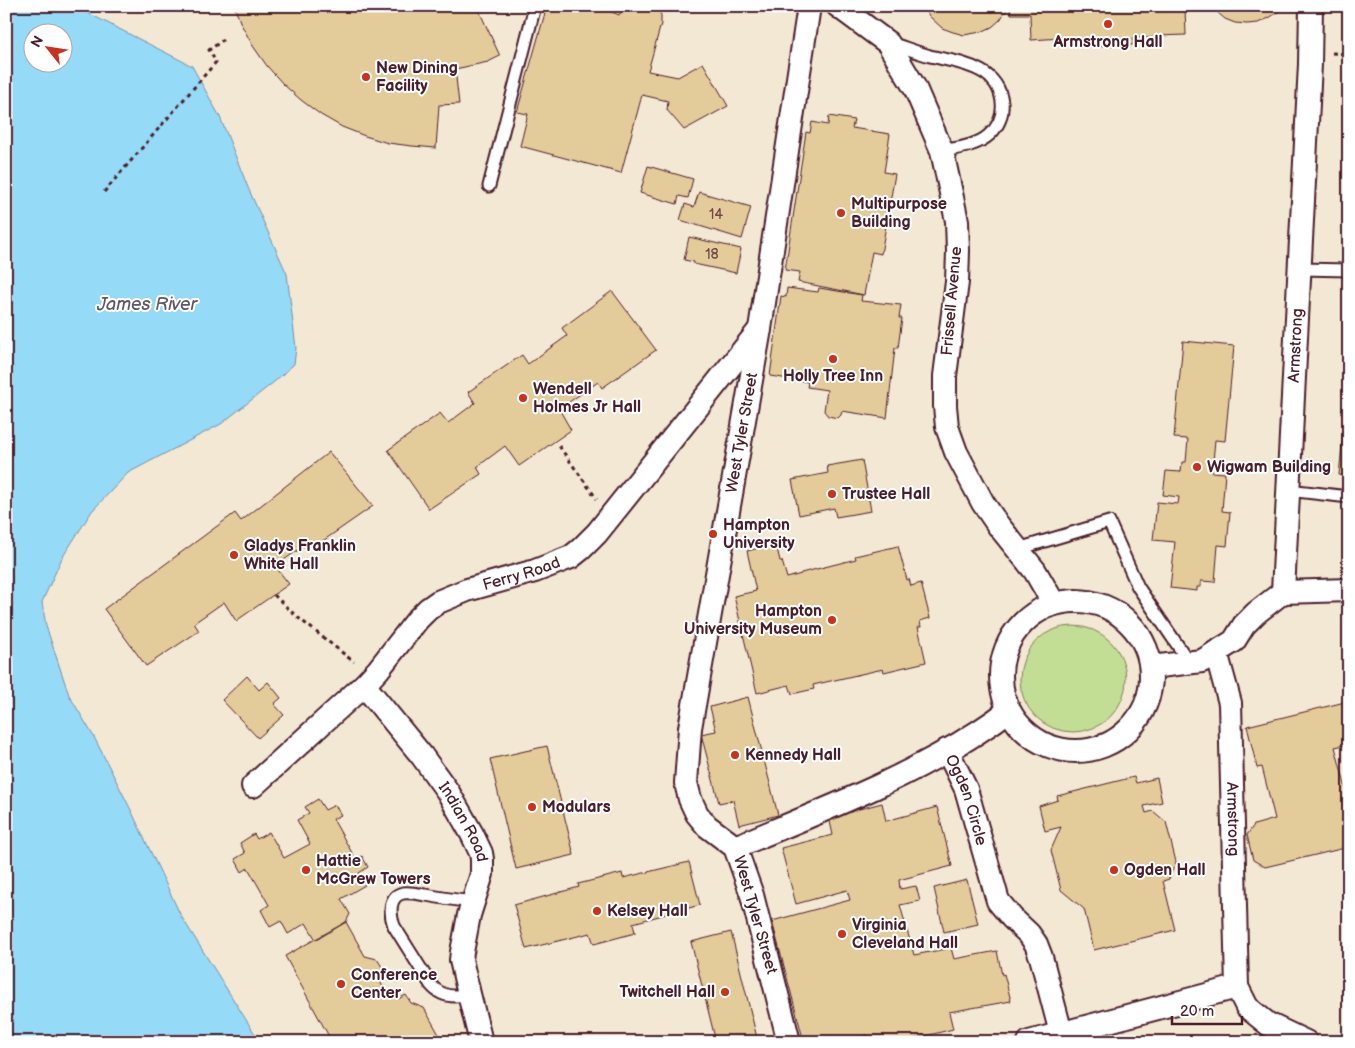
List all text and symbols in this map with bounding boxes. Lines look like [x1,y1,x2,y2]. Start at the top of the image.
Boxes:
marker: Armstrong Hall [1102,18,1114,30]
north arrow [22,22,72,72]
text: N [27,33,47,51]
place label: Armstrong Hall [1052,33,1163,52]
place label: New Dining Facility [376,59,458,96]
marker: New Dining Facility [360,71,372,83]
place label: Multipurpose Building [851,195,947,232]
house number: 14 [709,206,723,223]
marker: Multipurpose Building [835,207,847,219]
street label: Frissell Avenue [938,245,966,356]
house number: 18 [705,246,719,263]
water label: James River [96,294,198,315]
street label: Armstrong [1284,308,1307,383]
marker: Holly Tree Inn [827,353,839,365]
place label: Holly Tree Inn [783,367,883,386]
street label: West Tyler Street [722,371,762,495]
place label: Wendell Holmes Jr Hall [533,380,641,417]
marker: Wendell Holmes Jr Hall [517,392,529,404]
place label: Wigwam Building [1207,458,1331,477]
marker: Wigwam Building [1191,461,1203,473]
place label: Trustee Hall [842,485,930,504]
marker: Trustee Hall [826,488,838,500]
place label: Hampton University [723,516,795,553]
marker: Hampton University [707,528,719,540]
place label: Gladys Franklin White Hall [244,537,356,574]
marker: Gladys Franklin White Hall [228,549,240,561]
street label: Ferry Road [481,553,563,595]
place label: Hampton University Museum [684,602,822,639]
marker: Hampton University Museum [826,614,838,626]
place label: Kennedy Hall [745,746,841,765]
marker: Kennedy Hall [729,749,741,761]
street label: Ogden Circle [941,752,991,848]
street label: Indian Road [434,778,492,863]
street label: Armstrong [1222,782,1243,857]
place label: Modulars [542,798,611,817]
marker: Modulars [526,801,538,813]
place label: Hattie McGrew Towers [316,852,431,889]
street label: West Tyler Street [729,854,781,976]
place label: Ogden Hall [1124,861,1206,880]
marker: Hattie McGrew Towers [300,864,312,876]
marker: Ogden Hall [1108,864,1120,876]
place label: Kelsey Hall [607,902,688,921]
marker: Kelsey Hall [591,905,603,917]
place label: Virginia Cleveland Hall [852,916,958,953]
marker: Virginia Cleveland Hall [836,928,848,940]
place label: Conference Center [351,966,437,1003]
marker: Conference Center [335,978,347,990]
place label: Twitchell Hall [619,983,715,1002]
marker: Twitchell Hall [719,986,731,998]
scale bar [1172,993,1242,1025]
text: 20 m [1180,1002,1214,1021]

